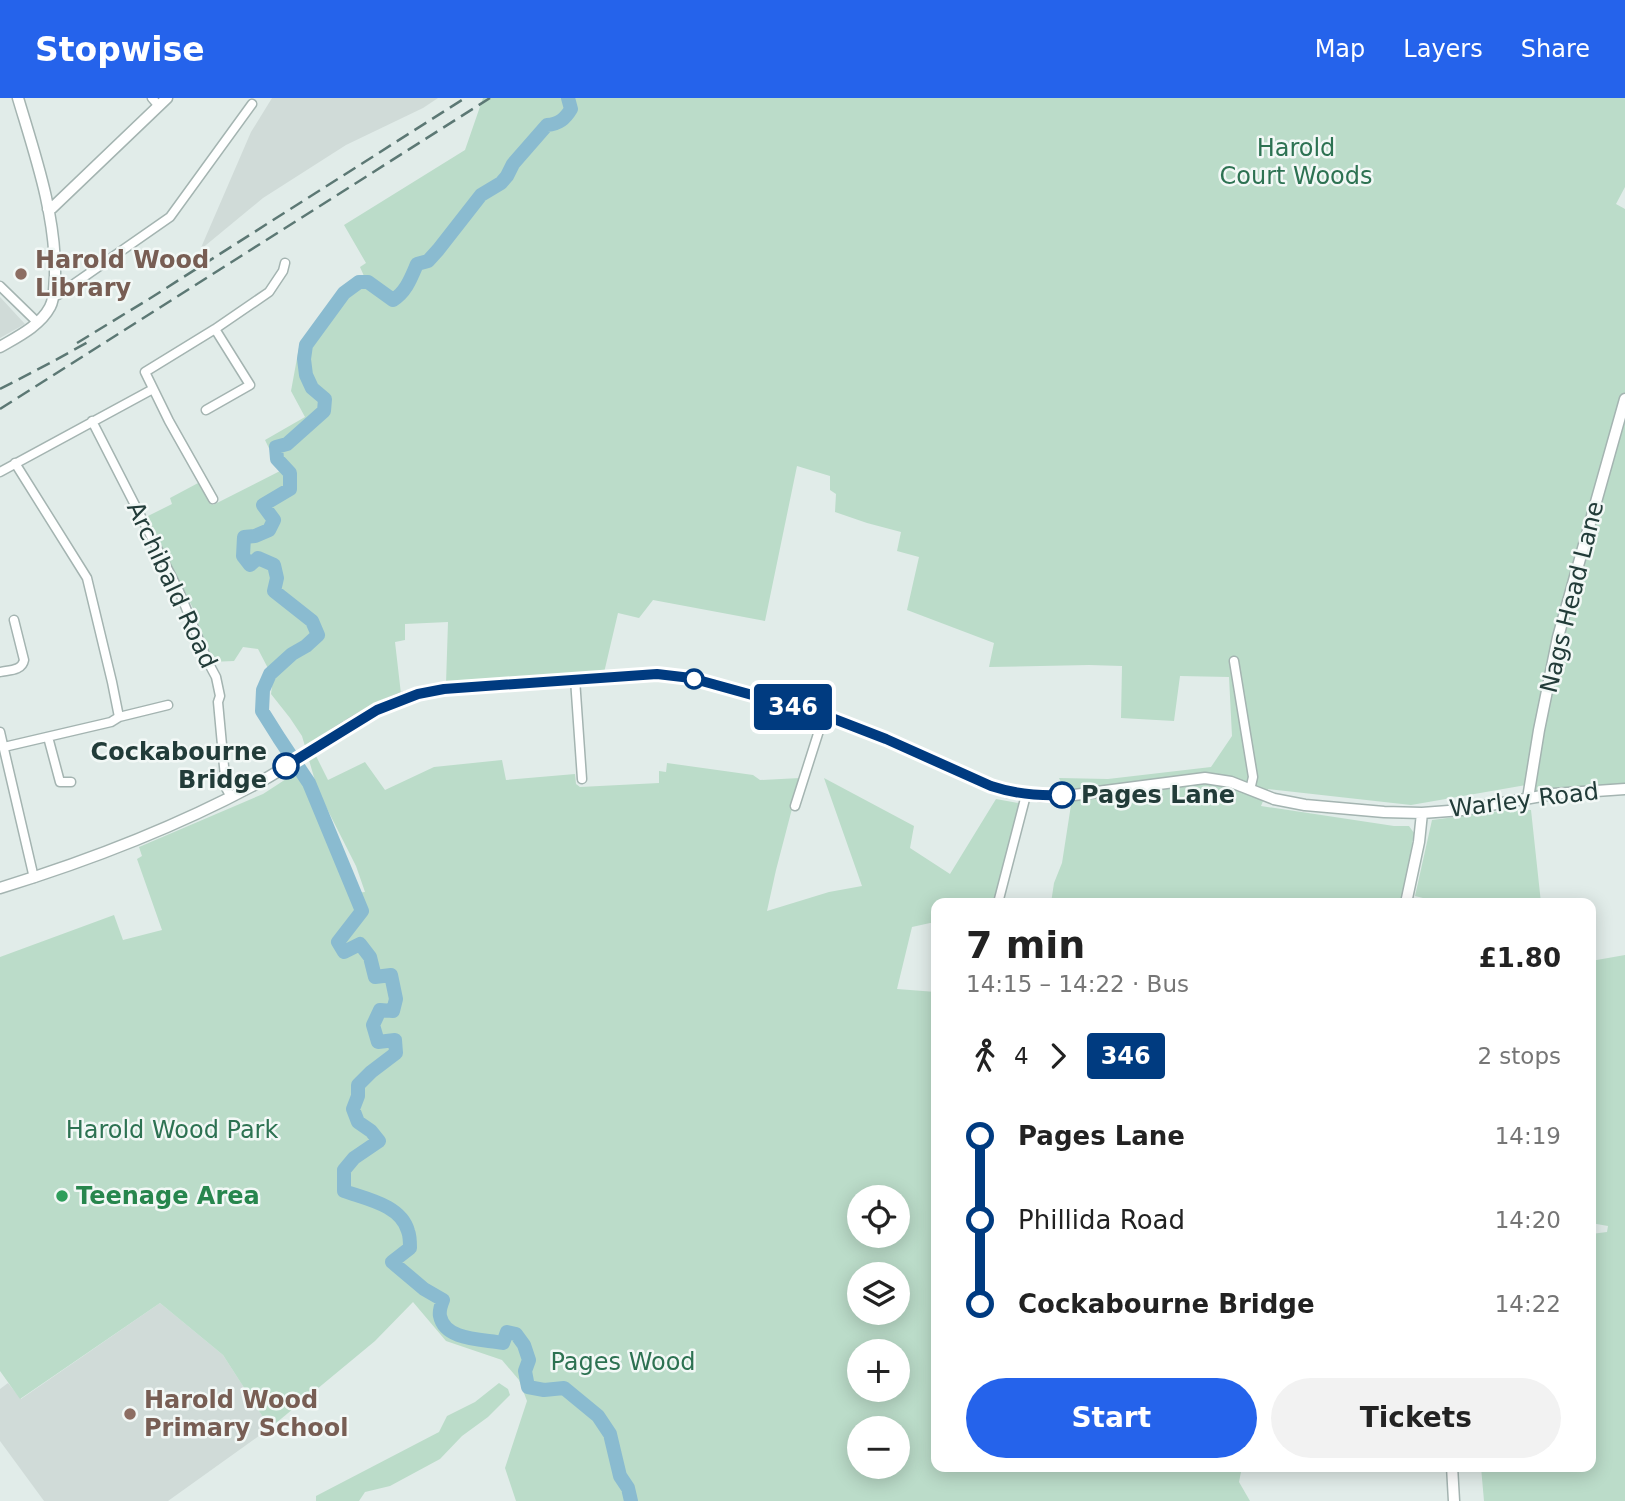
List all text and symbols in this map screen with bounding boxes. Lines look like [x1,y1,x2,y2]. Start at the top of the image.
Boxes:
text: Stopwise [35,30,205,69]
text: Map [1315,35,1365,63]
text: Layers [1403,35,1483,63]
text: Share [1521,35,1590,63]
park label: Harold Court Woods [1220,134,1373,190]
place label: Harold Wood Library [35,246,209,302]
marker: Harold Wood Library [13,266,29,282]
street label: Archibald Road [121,497,223,673]
street label: Nags Head Lane [1535,498,1609,696]
unlabelled marker [684,669,704,689]
line badge: 346 [753,684,833,730]
text: 346 [768,693,818,721]
place label: Cockabourne Bridge [91,738,267,794]
marker: Cockabourne Bridge [273,753,299,779]
street label: Warley Road [1448,777,1600,823]
place label: Pages Lane [1081,781,1235,809]
marker: Pages Lane [1049,782,1075,808]
text: 7 min [966,923,1085,967]
text: £1.80 [1479,943,1561,973]
text: 14:15 – 14:22 · Bus [966,971,1189,997]
icon: walk [966,1037,1004,1075]
icon: forward [1039,1037,1077,1075]
text: 346 [1101,1042,1151,1070]
text: 4 [1014,1043,1029,1069]
text: 2 stops [1477,1043,1561,1069]
park label: Harold Wood Park [66,1116,278,1144]
text: Pages Lane [1018,1121,1185,1151]
text: 14:19 [1495,1123,1561,1149]
place label: Teenage Area [76,1182,260,1210]
map controls [847,1185,910,1479]
button: locate [847,1185,910,1248]
marker: Teenage Area [54,1188,70,1204]
text: Phillida Road [1018,1205,1185,1235]
text: 14:20 [1495,1207,1561,1233]
button: layers [847,1262,910,1325]
text: Cockabourne Bridge [1018,1289,1315,1319]
text: 14:22 [1495,1291,1561,1317]
button: + [847,1339,910,1402]
park label: Pages Wood [550,1348,696,1376]
button: Start [966,1378,1257,1458]
button: Tickets [1271,1378,1561,1458]
place label: Harold Wood Primary School [144,1386,349,1442]
marker: Harold Wood Primary School [122,1406,138,1422]
button: − [847,1416,910,1479]

